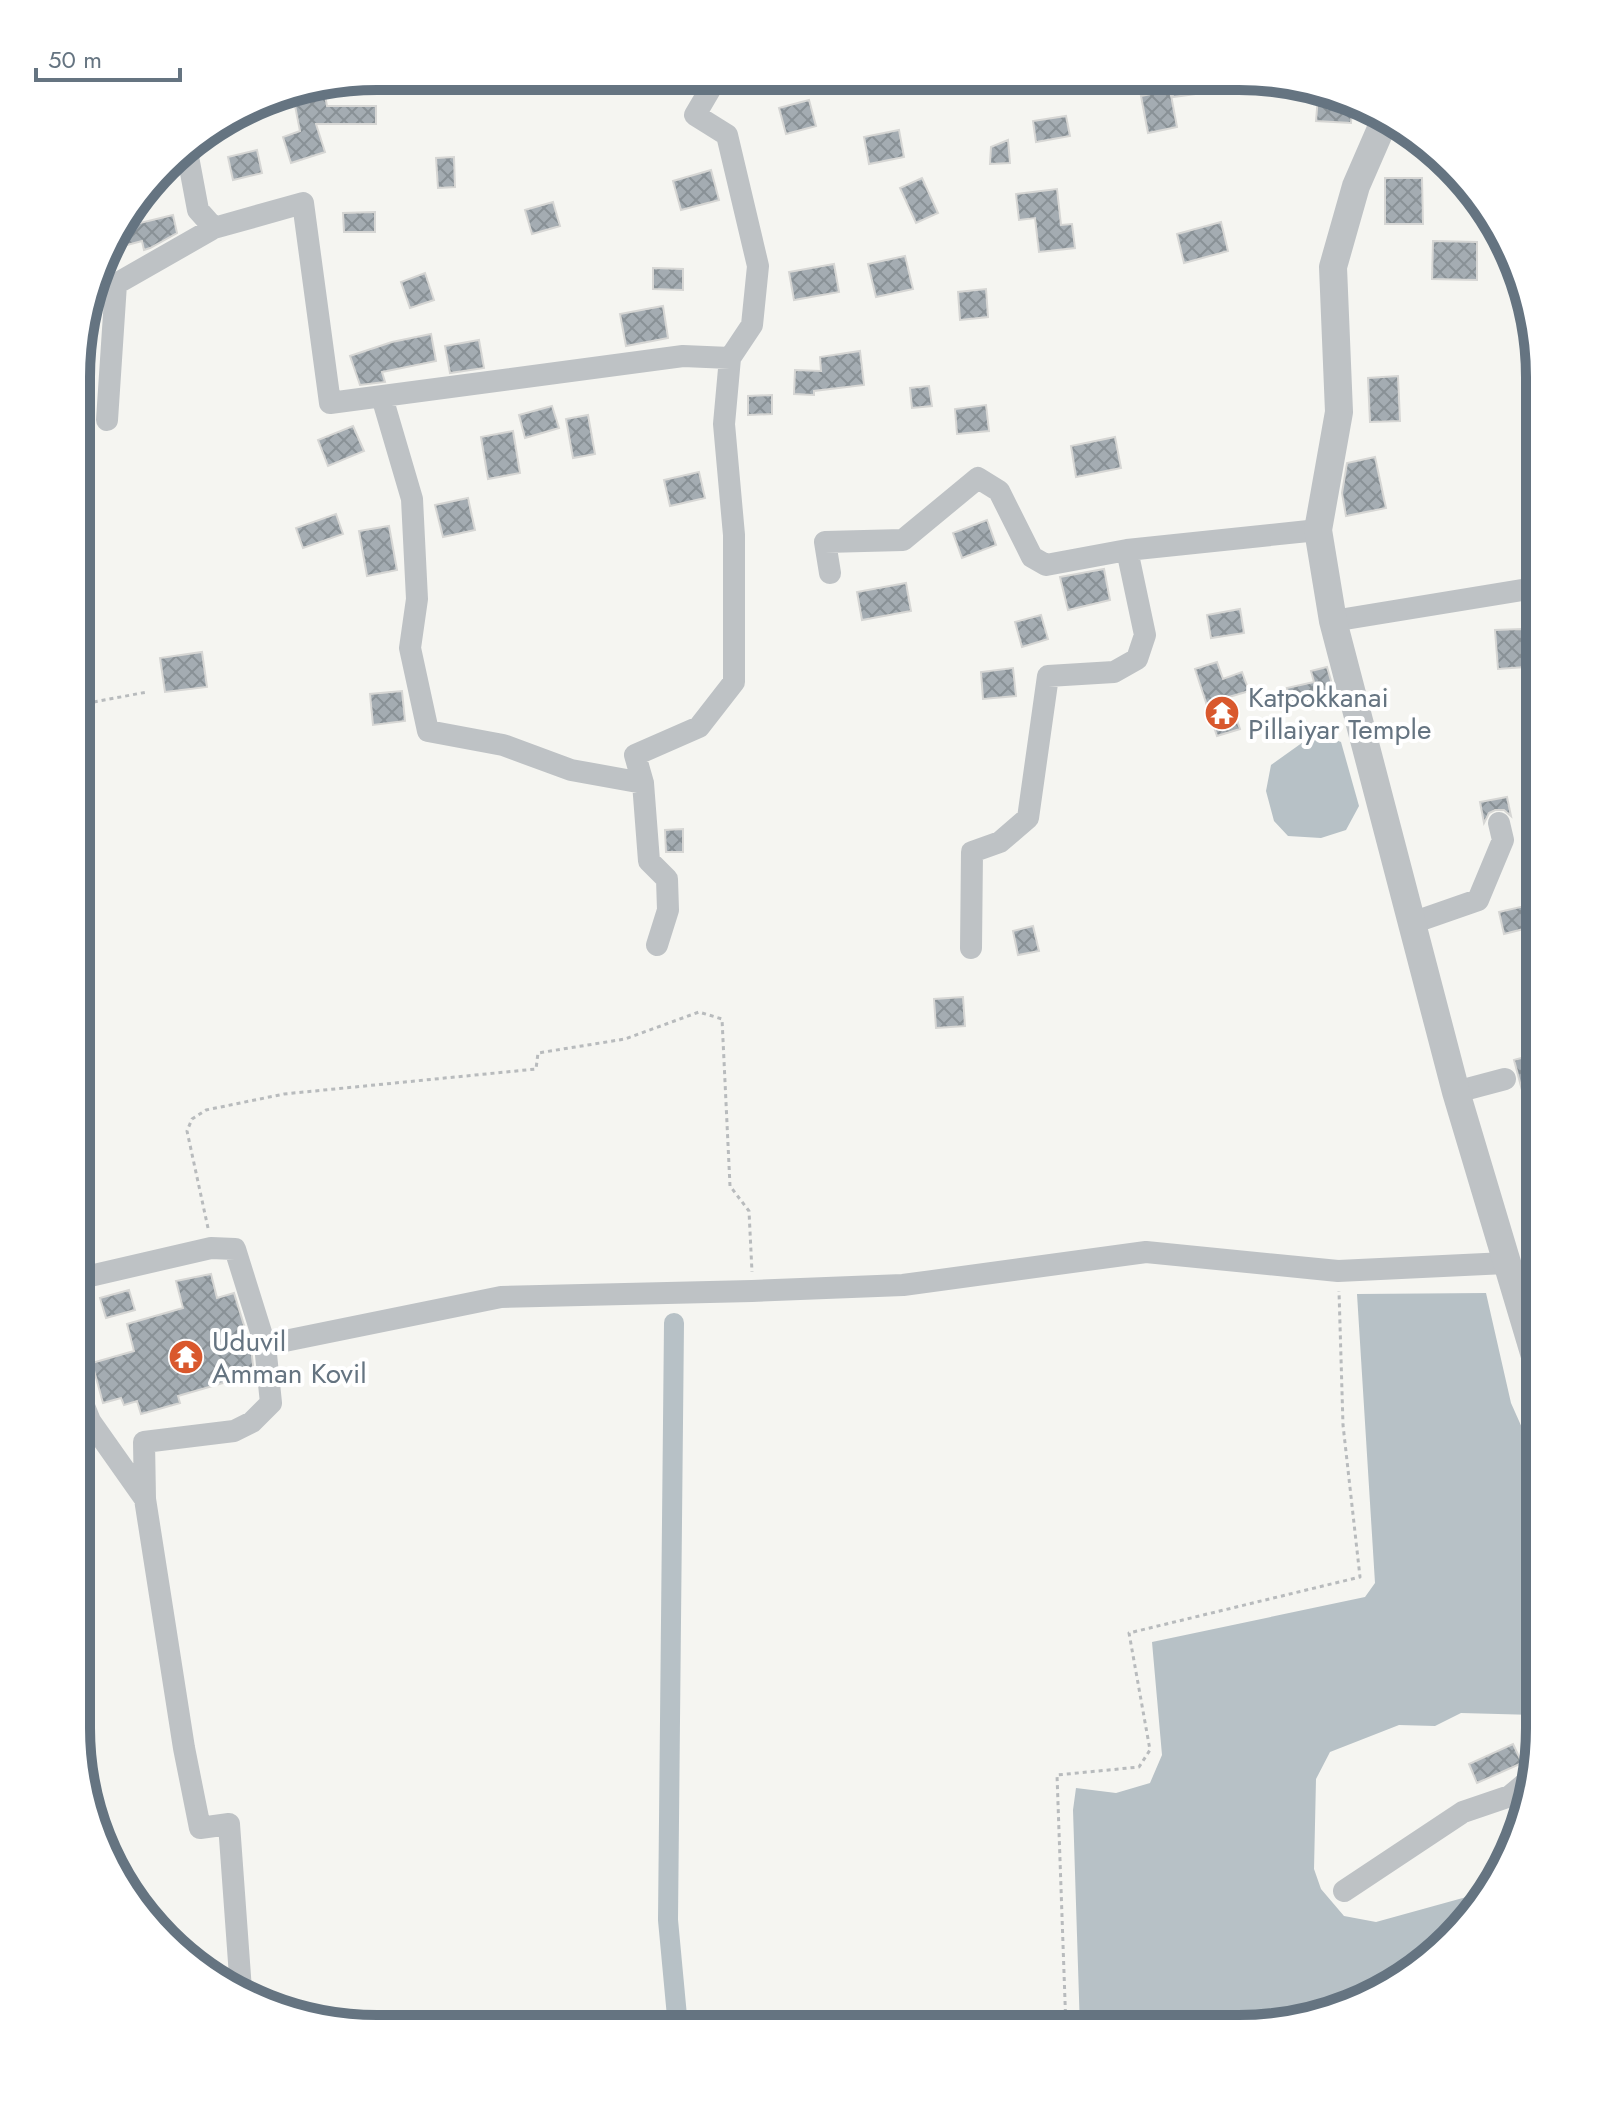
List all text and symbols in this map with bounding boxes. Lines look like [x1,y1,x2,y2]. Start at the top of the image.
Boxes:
scale bar [36,32,180,82]
text: 50 m [48,42,102,77]
place label: Katpokkanai Pillaiyar Temple [1248,677,1431,750]
temple icon: Katpokkanai Pillaiyar Temple [1203,694,1241,732]
place label: Uduvil Amman Kovil [212,1321,367,1394]
temple icon: Uduvil Amman Kovil [167,1338,205,1376]

